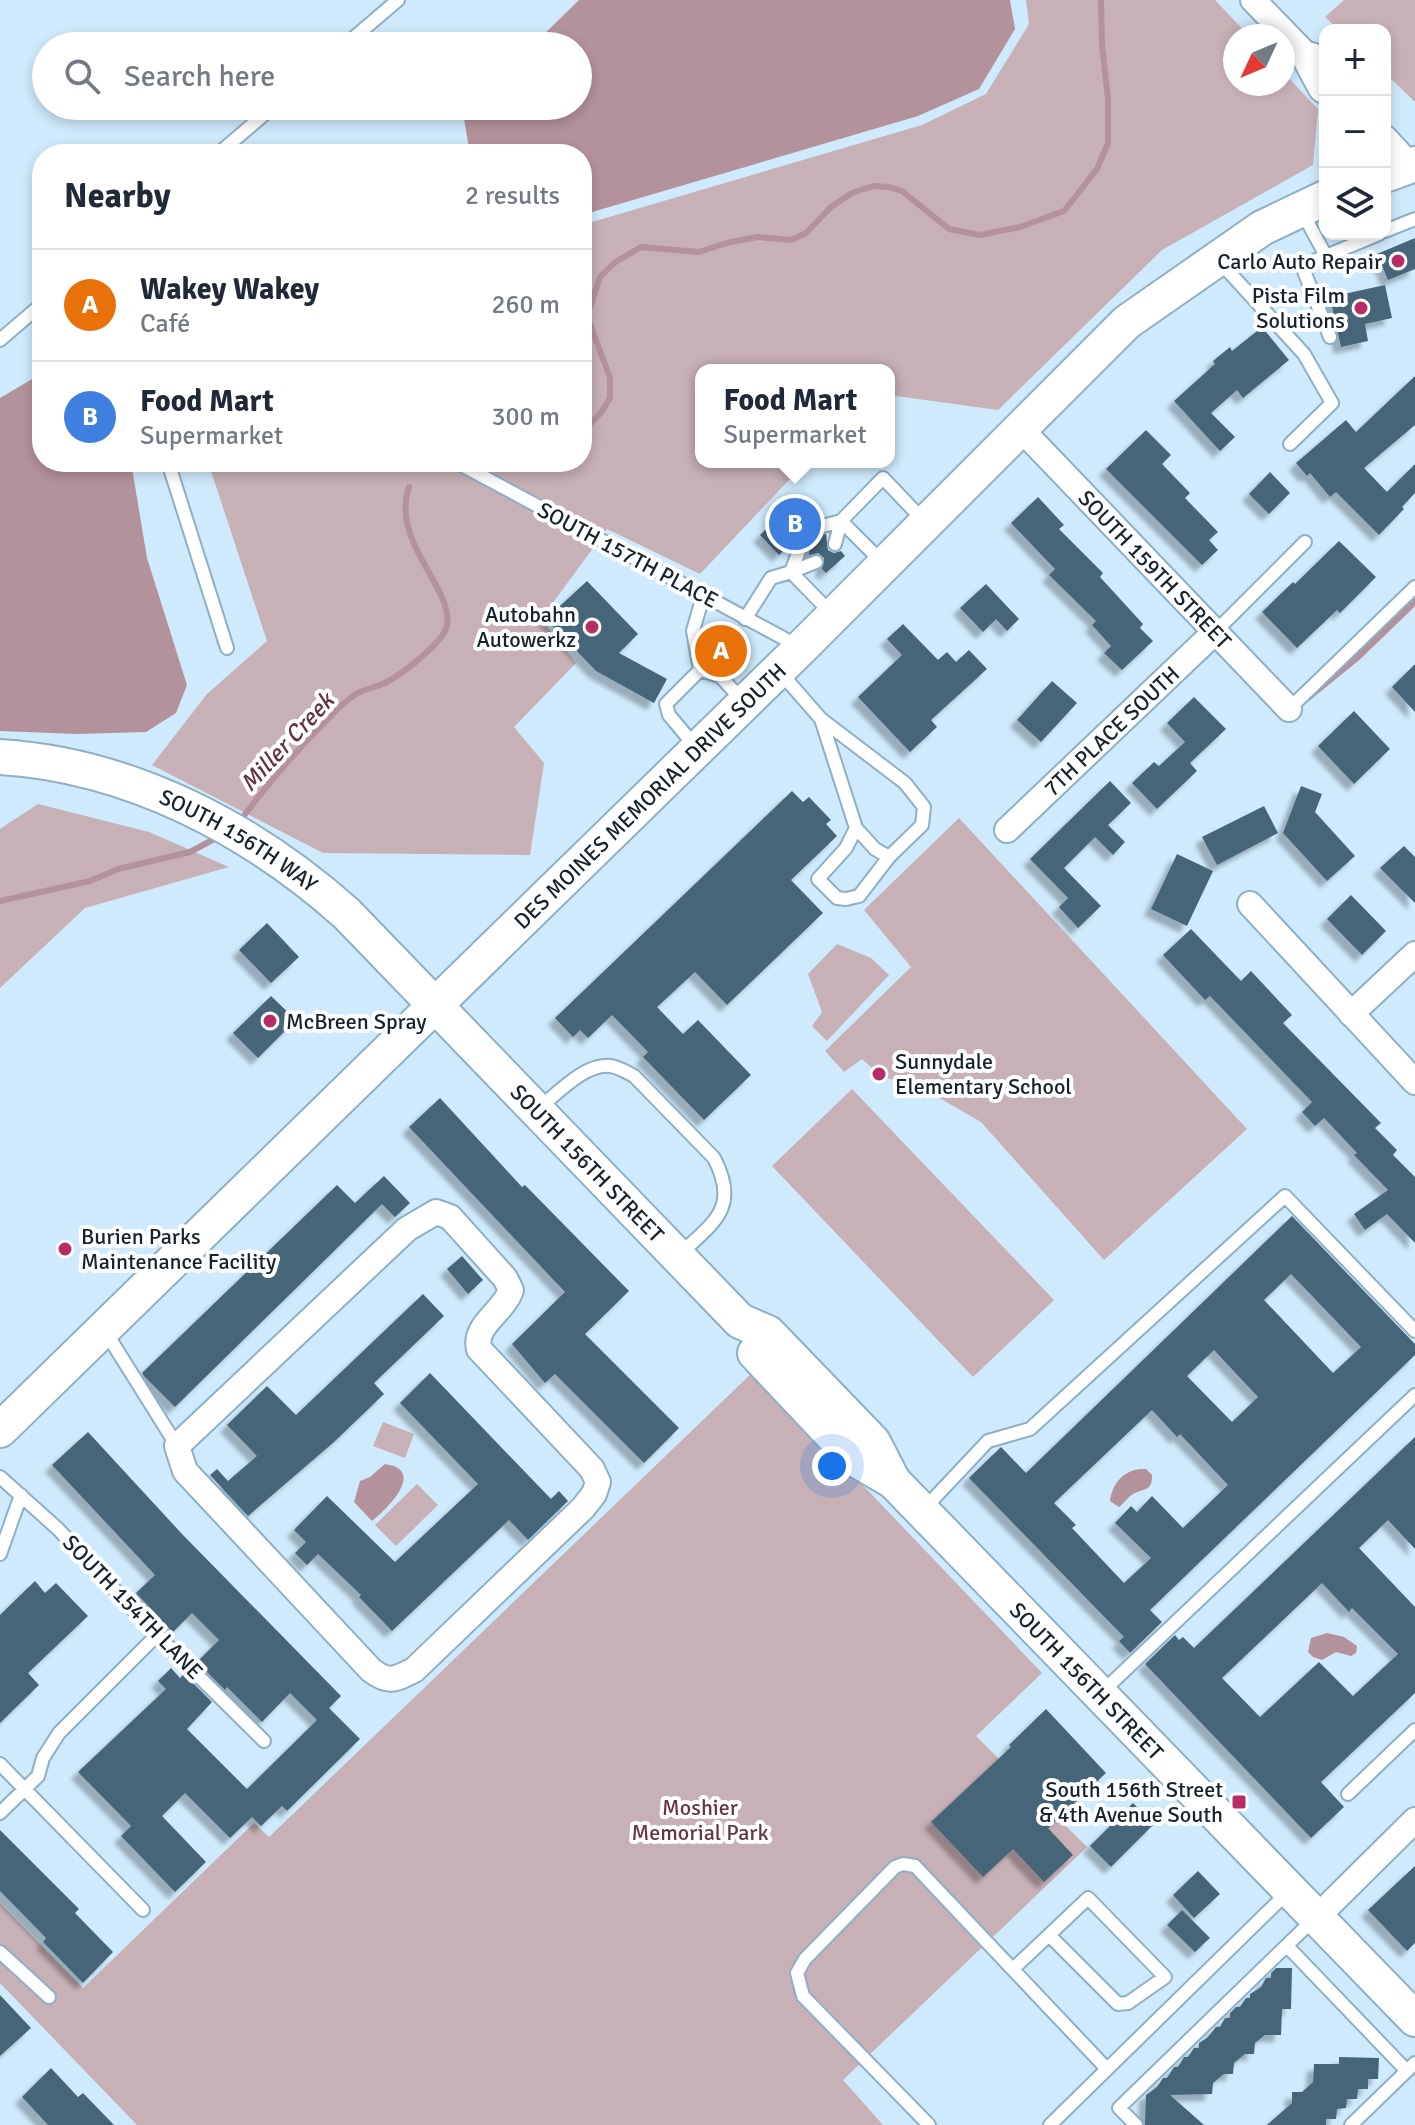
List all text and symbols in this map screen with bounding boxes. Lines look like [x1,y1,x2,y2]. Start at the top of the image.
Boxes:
north arrow [1223,24,1295,96]
map controls [1319,24,1391,240]
button: + [1319,24,1391,96]
search box [32,32,592,120]
icon: search [60,54,104,98]
text: Search here [124,58,275,95]
button: − [1319,96,1391,168]
button: layers [1319,168,1391,240]
text: Nearby [64,175,171,217]
text: 2 results [465,180,560,212]
place label: Carlo Auto Repair [1217,248,1382,275]
marker: Carlo Auto Repair [1389,252,1407,270]
text: Wakey Wakey [140,271,319,308]
place label: Pista Film Solutions [1252,282,1345,334]
text: A [82,289,98,321]
text: 260 m [491,289,560,321]
marker: Pista Film Solutions [1352,299,1370,317]
text: Café [140,308,190,340]
popup [695,364,895,468]
text: Food Mart [723,382,857,419]
text: Food Mart [140,383,274,420]
text: B [82,401,98,433]
text: 300 m [491,401,560,433]
text: Supermarket [723,419,867,451]
text: Supermarket [140,420,283,452]
street label: SOUTH 159TH STREET [1073,484,1237,654]
pin: B [769,494,821,554]
street label: SOUTH 157TH PLACE [533,496,723,614]
place label: Autobahn Autowerkz [476,601,576,653]
marker: Autobahn Autowerkz [583,618,601,636]
pin: A [695,621,747,681]
street label: DES MOINES MEMORIAL DRIVE SOUTH [508,657,791,934]
street label: 7TH PLACE SOUTH [1038,660,1185,802]
water label: Miller Creek [234,685,342,798]
street label: SOUTH 156TH WAY [156,783,323,897]
place label: McBreen Spray [286,1008,427,1035]
marker: McBreen Spray [261,1012,279,1030]
place label: Sunnydale Elementary School [895,1048,1072,1100]
marker: Sunnydale Elementary School [870,1065,888,1083]
street label: SOUTH 156TH STREET [505,1078,670,1248]
place label: Burien Parks Maintenance Facility [81,1223,277,1275]
marker: Burien Parks Maintenance Facility [56,1240,74,1258]
your location [812,1446,852,1486]
street label: SOUTH 154TH LANE [57,1529,209,1685]
street label: SOUTH 156TH STREET [1004,1596,1170,1765]
place label: South 156th Street & 4th Avenue South [1039,1776,1223,1828]
marker: South 156th Street & 4th Avenue South [1230,1793,1248,1811]
park label: Moshier Memorial Park [632,1794,768,1846]

